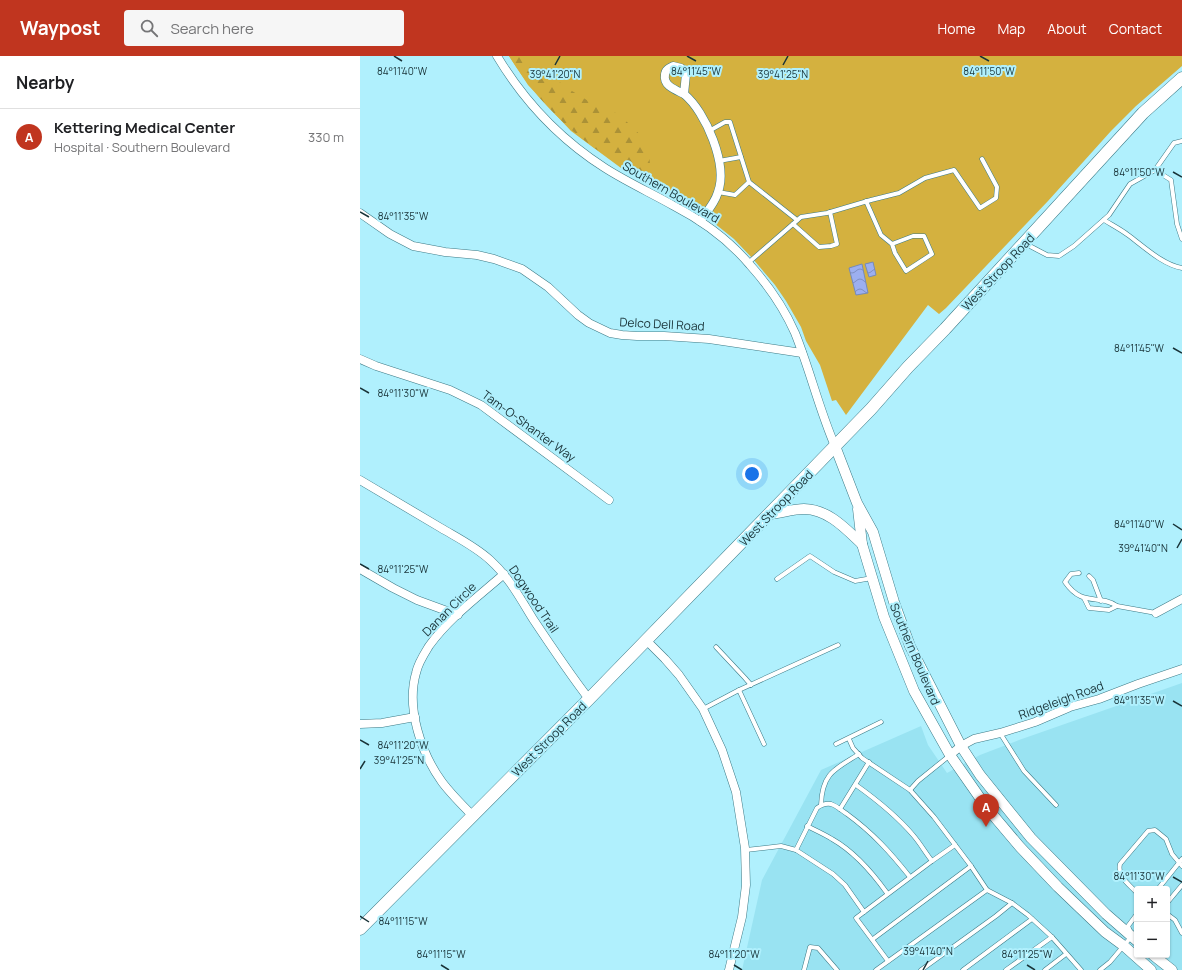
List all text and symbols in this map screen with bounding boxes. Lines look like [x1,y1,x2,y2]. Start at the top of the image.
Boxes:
search box [124,10,404,46]
text: Waypost [20,15,100,41]
icon: search [138,17,160,39]
text: Search here [170,18,254,39]
text: Home [938,19,975,38]
text: Map [997,19,1025,38]
text: About [1047,19,1087,38]
text: Contact [1109,19,1162,38]
text: 84°11'40"W [377,64,428,78]
text: 84°11'45"W [671,64,722,78]
text: 84°11'50"W [963,64,1015,78]
text: 39°41'20"N [530,67,581,81]
text: 39°41'25"N [758,67,808,81]
text: Nearby [16,71,74,94]
text: Kettering Medical Center [54,117,235,138]
text: A [25,128,33,146]
text: 330 m [308,128,344,146]
text: Hospital · Southern Boulevard [54,138,230,156]
street label: Southern Boulevard [619,157,723,227]
text: 84°11'50"W [1113,165,1165,179]
text: 84°11'35"W [378,209,429,223]
street label: West Stroop Road [958,230,1038,314]
street label: Delco Dell Road [619,313,705,335]
text: 84°11'45"W [1114,341,1165,355]
text: 84°11'30"W [377,386,429,400]
street label: Tam-O-Shanter Way [479,386,580,466]
your location [742,464,762,484]
street label: West Stroop Road [735,466,817,550]
text: 84°11'40"W [1114,517,1165,531]
text: 39°41'40"N [1118,541,1168,555]
text: 84°11'25"W [378,562,429,576]
street label: Dogwood Trail [505,562,563,636]
street label: Danan Circle [418,578,480,640]
street label: Southern Boulevard [886,600,944,708]
street label: Ridgeleigh Road [1016,677,1106,723]
text: 84°11'35"W [1114,693,1165,707]
street label: West Stroop Road [508,698,590,780]
text: 84°11'20"W [377,738,429,752]
text: 39°41'25"N [374,753,424,767]
pin: A [973,794,999,827]
text: 84°11'30"W [1113,869,1165,883]
map controls [1134,886,1170,958]
button: + [1134,886,1170,922]
text: 84°11'15"W [378,914,428,928]
button: − [1134,922,1170,958]
text: 39°41'40"N [903,944,953,958]
text: 84°11'15"W [416,947,466,961]
text: 84°11'20"W [708,947,760,961]
text: 84°11'25"W [1002,947,1053,961]

